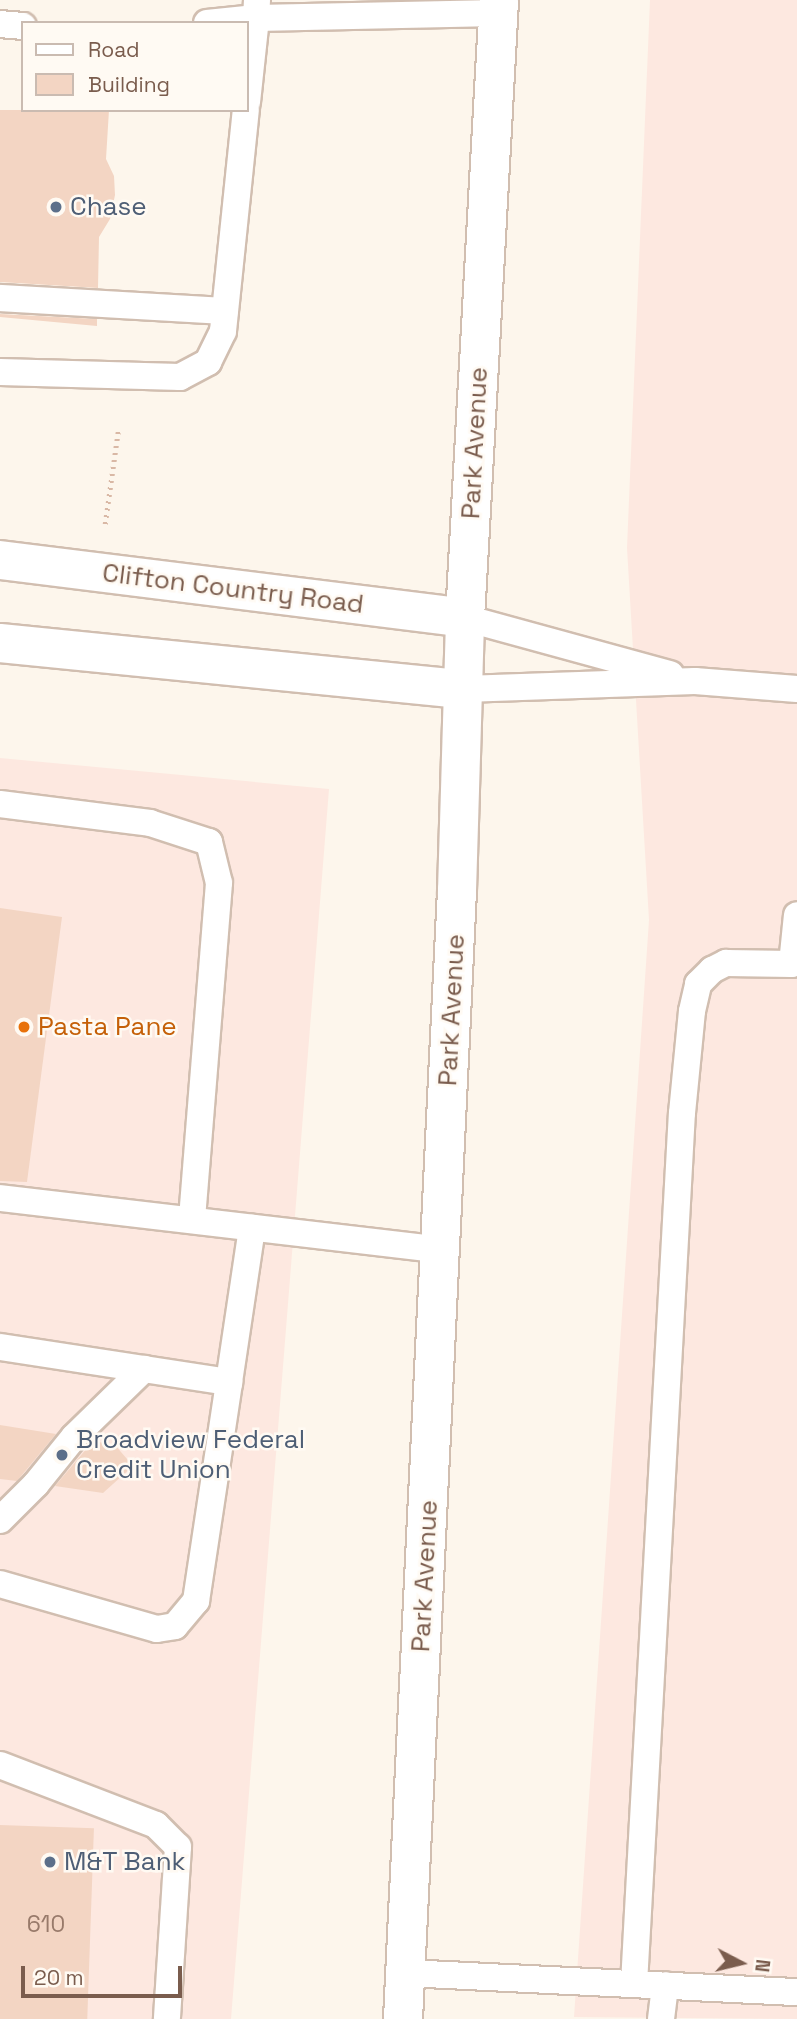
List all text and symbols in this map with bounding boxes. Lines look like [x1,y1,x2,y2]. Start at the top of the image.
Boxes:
legend [21,21,248,112]
text: Road [88,36,140,63]
text: Building [88,71,170,98]
place label: Chase [70,191,147,223]
marker: Chase [48,199,64,215]
street label: Park Avenue [455,366,495,520]
street label: Clifton Country Road [101,557,365,621]
street label: Park Avenue [432,933,472,1087]
place label: Pasta Pane [38,1011,177,1043]
marker: Pasta Pane [16,1019,32,1035]
place label: Broadview Federal Credit Union [76,1424,305,1486]
marker: Broadview Federal Credit Union [54,1447,70,1463]
street label: Park Avenue [405,1499,445,1653]
place label: M&T Bank [64,1846,186,1878]
marker: M&T Bank [42,1854,58,1870]
house number: 610 [27,1910,65,1938]
north arrow [706,1928,776,1998]
scale bar [24,1952,186,1996]
text: N [749,1958,776,1973]
text: 20 m [34,1964,84,1991]

